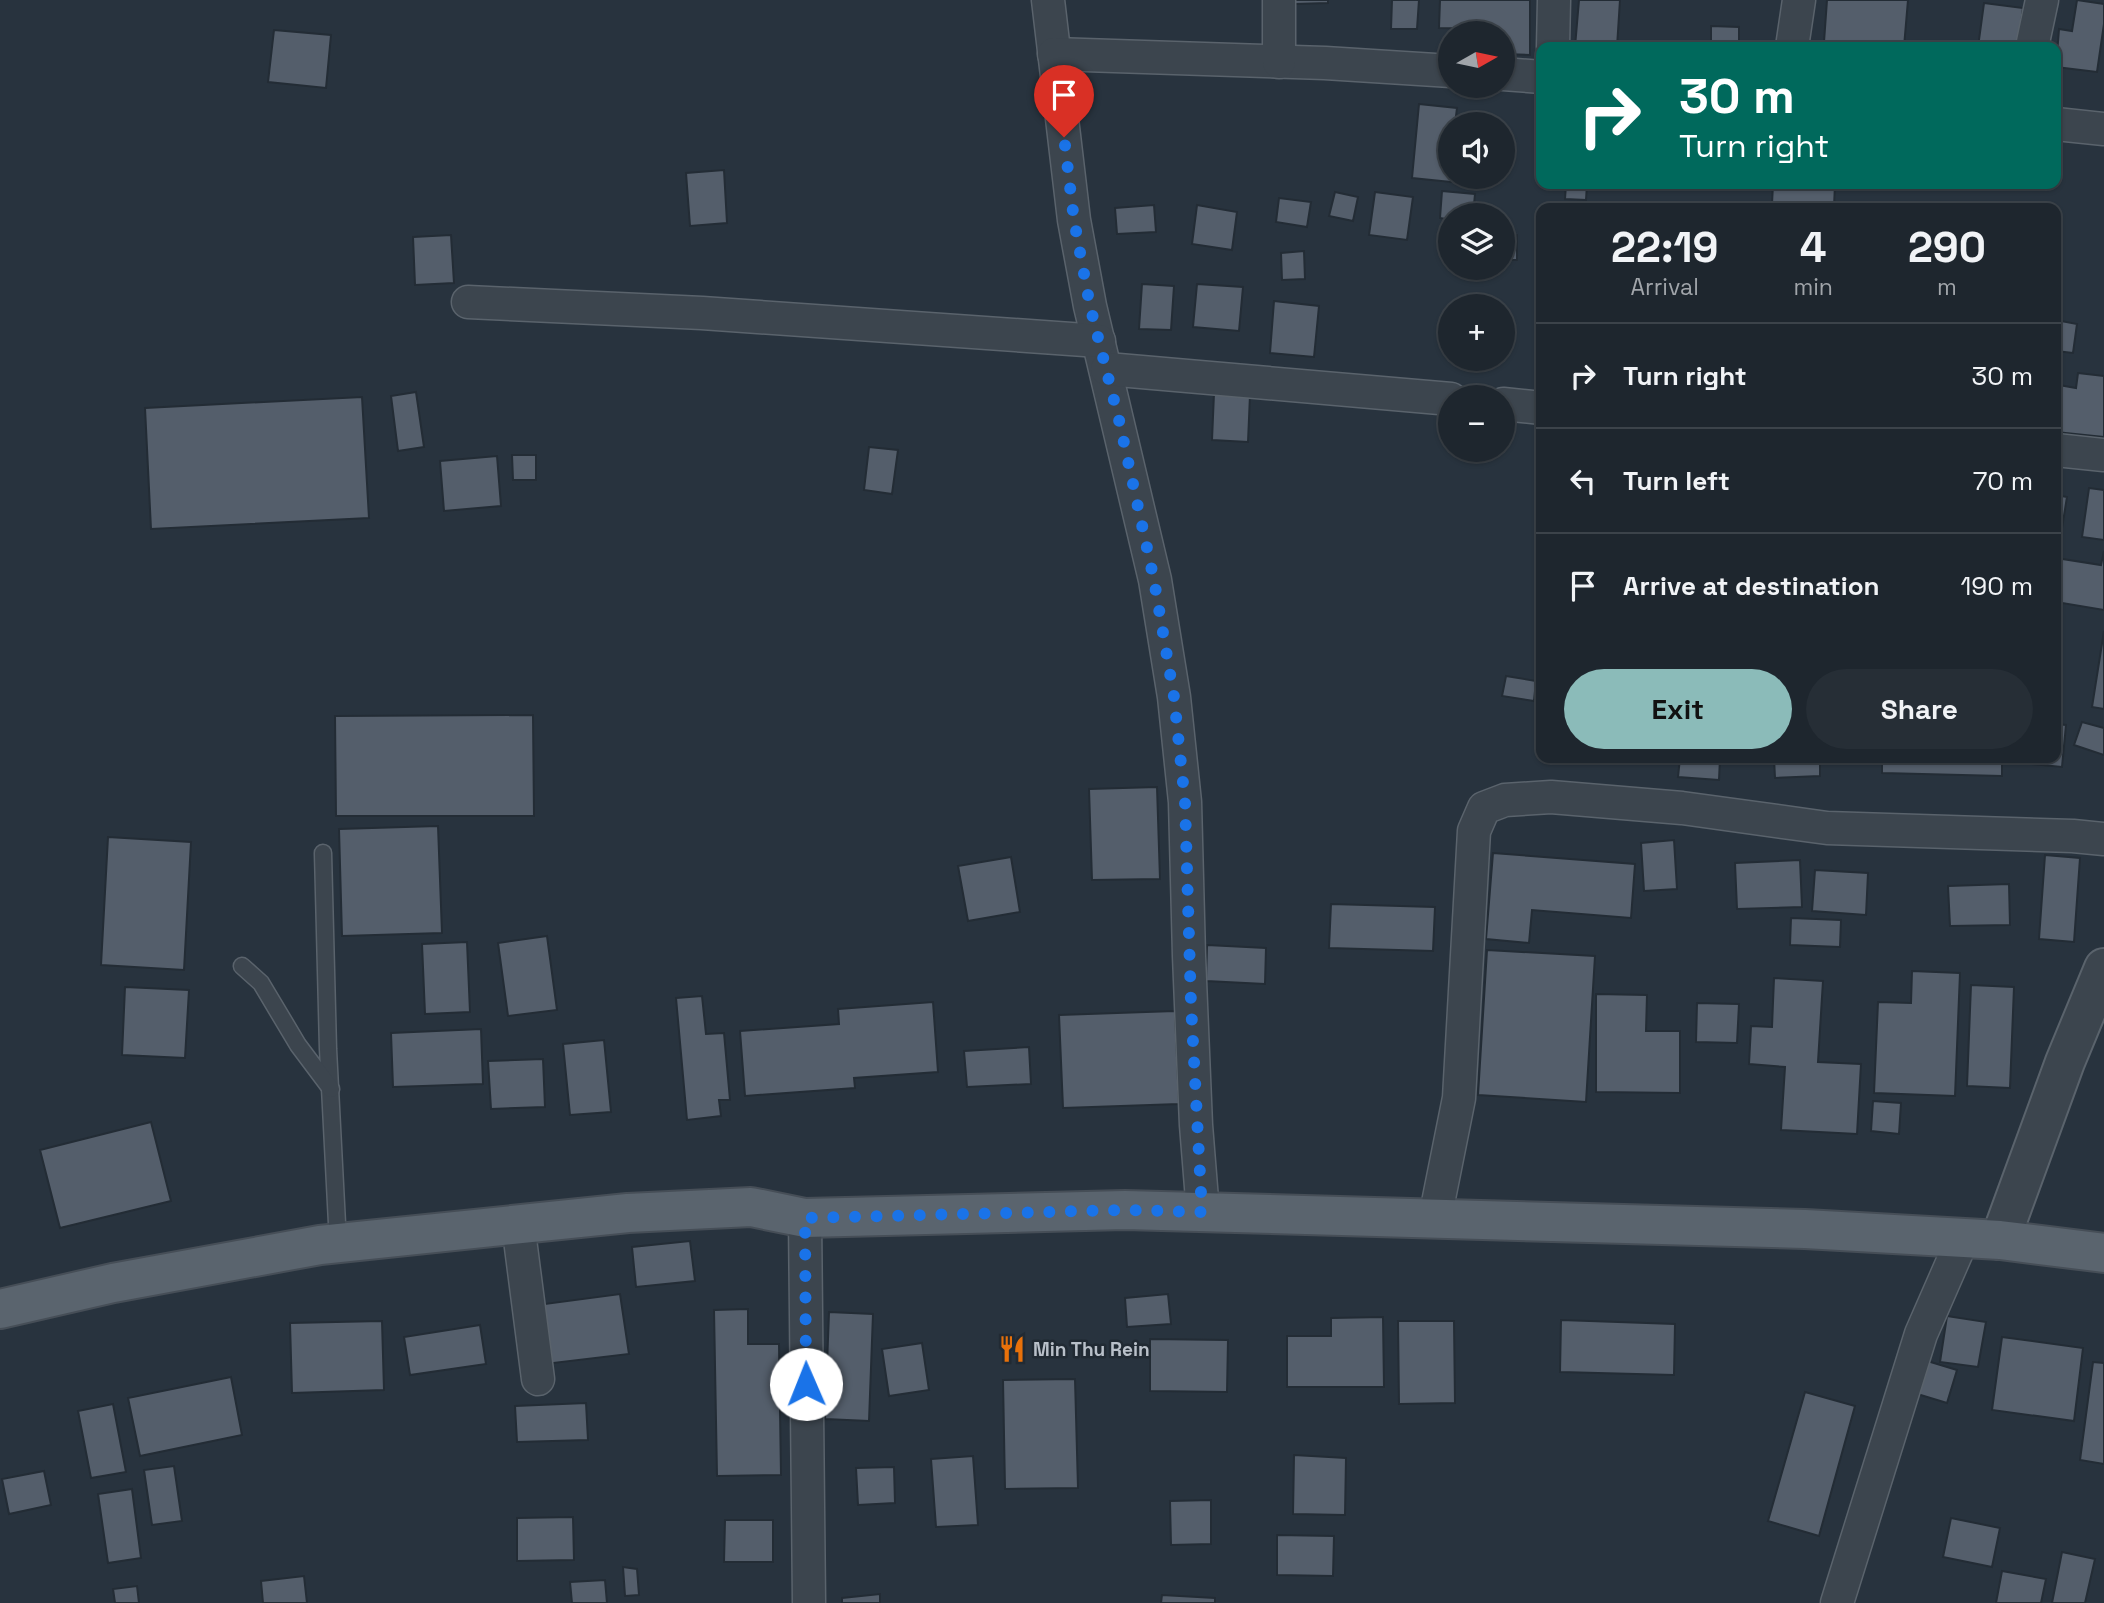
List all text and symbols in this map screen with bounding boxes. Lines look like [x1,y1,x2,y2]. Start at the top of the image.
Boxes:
north arrow [1438,21,1516,98]
map controls [1438,21,1515,462]
pin [1034,65,1094,137]
text: 30 m [1679,65,1795,127]
icon: right [1564,70,1655,161]
icon: arrive [1045,76,1083,114]
button: sound [1438,112,1515,189]
text: Turn right [1679,126,1829,166]
button: layers [1438,203,1515,280]
text: 22:19 [1611,221,1718,274]
text: 4 [1800,221,1827,274]
text: 290 [1908,221,1986,274]
text: Arrival [1631,272,1699,302]
text: min [1793,272,1833,302]
text: m [1937,272,1957,302]
button: + [1438,294,1515,371]
icon: right [1564,357,1602,395]
text: Turn right [1623,359,1747,393]
text: 30 m [1972,359,2033,393]
button: − [1438,385,1515,462]
icon: left [1564,462,1602,500]
text: Turn left [1623,464,1730,498]
text: 70 m [1973,464,2033,498]
icon: arrive [1564,567,1602,605]
text: Arrive at destination [1623,569,1880,603]
text: 190 m [1961,569,2033,603]
button: Exit [1564,669,1792,749]
button: Share [1806,669,2033,749]
restaurant icon: Min Thu Rein [997,1334,1027,1364]
place label: Min Thu Rein [1033,1337,1150,1362]
position arrow [769,1347,843,1421]

